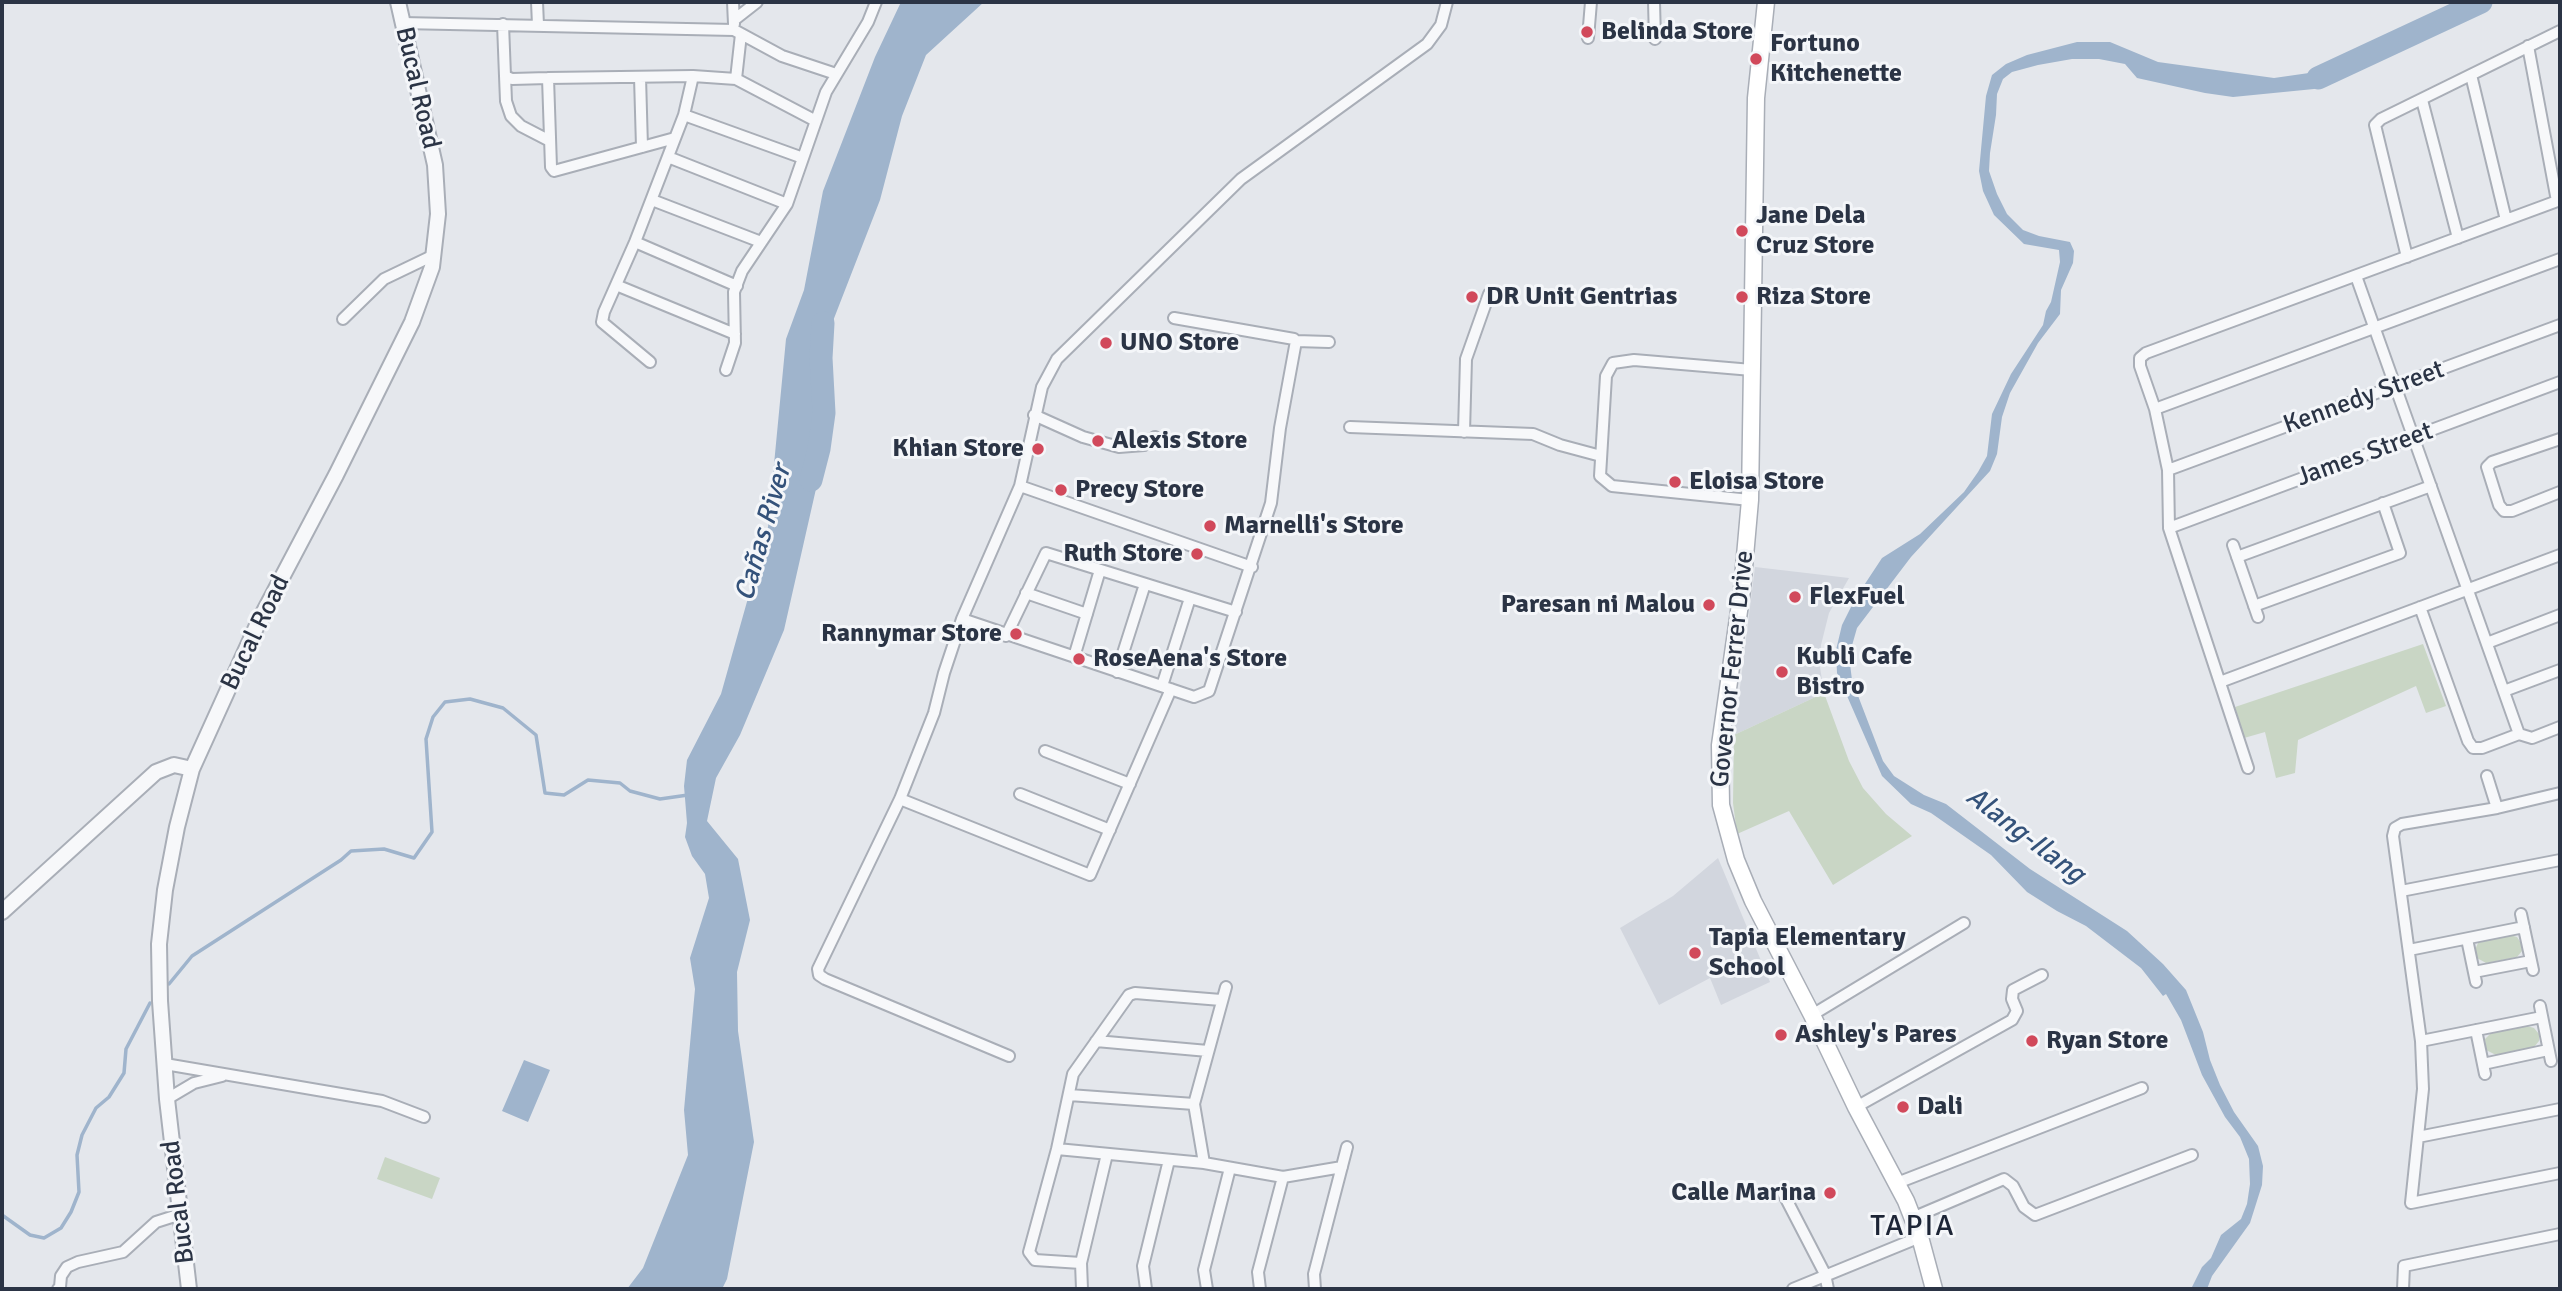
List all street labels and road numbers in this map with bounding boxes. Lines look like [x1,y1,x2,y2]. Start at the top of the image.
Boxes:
street label: Bucal Road [388,24,446,152]
street label: Kennedy Street [2279,354,2449,442]
street label: James Street [2293,416,2437,494]
street label: Governor Ferrer Drive [1705,549,1761,789]
street label: Bucal Road [215,570,297,696]
street label: Bucal Road [156,1138,202,1266]

